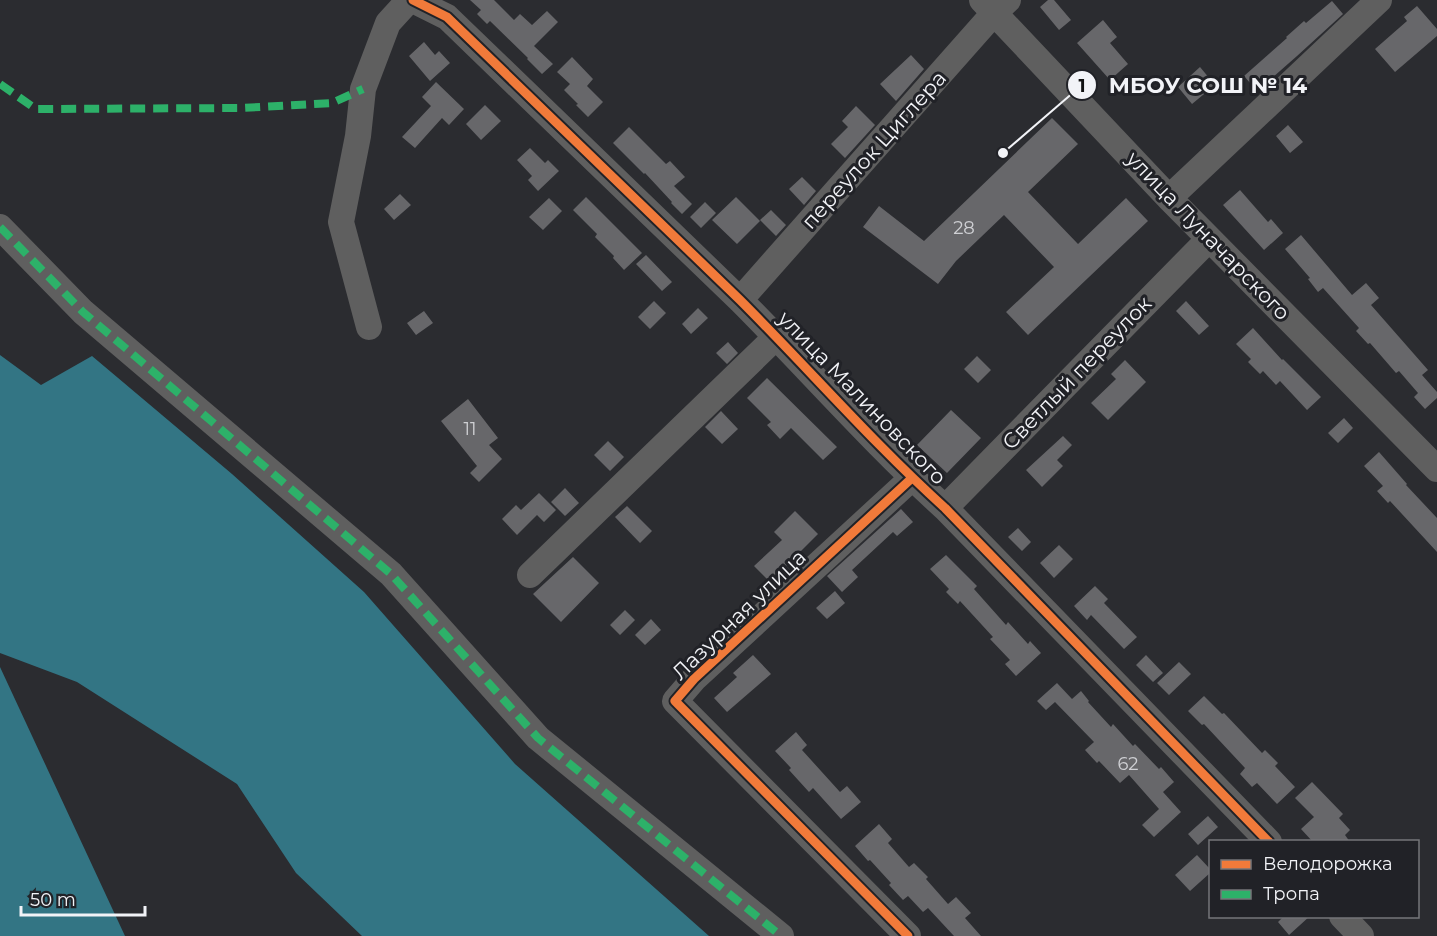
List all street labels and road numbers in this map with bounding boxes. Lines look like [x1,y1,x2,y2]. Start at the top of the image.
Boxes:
street label: переулок Циглера [796,66,951,234]
street label: улица Луначарского [1121,145,1295,325]
street label: Светлый переулок [997,291,1156,455]
street label: улица Малиновского [772,305,952,490]
street label: Лазурная улица [667,544,811,685]

